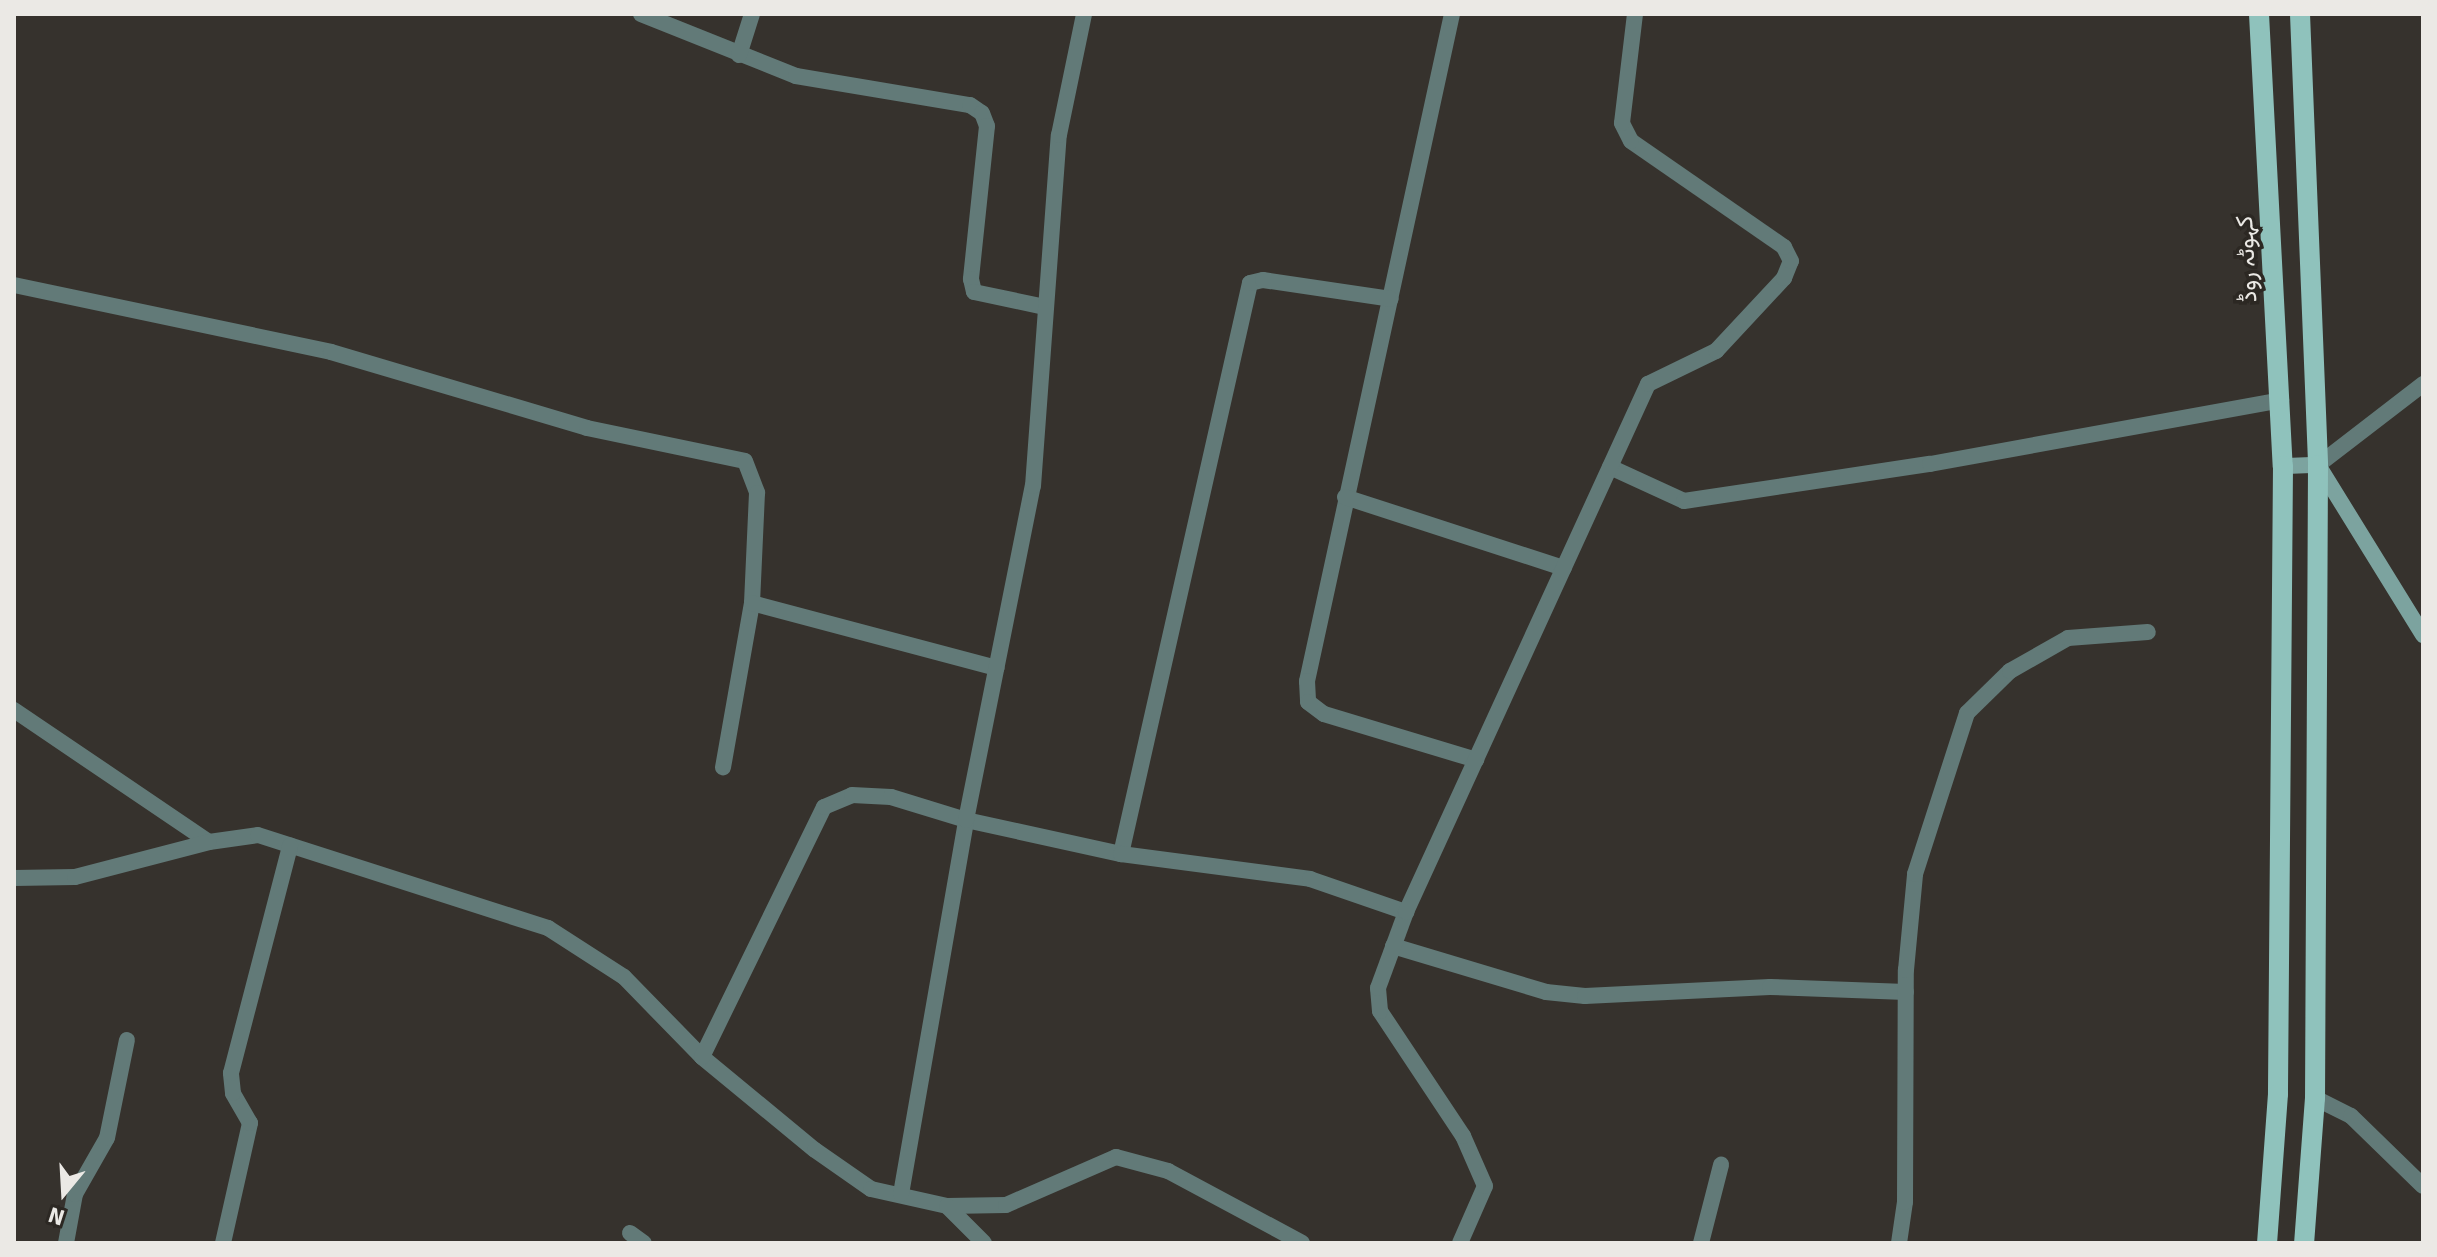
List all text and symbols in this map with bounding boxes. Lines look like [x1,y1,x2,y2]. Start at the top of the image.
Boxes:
street label: کہوٹہ روڈ [2230,215,2264,303]
north arrow [24,1153,104,1233]
text: N [45,1201,68,1232]

